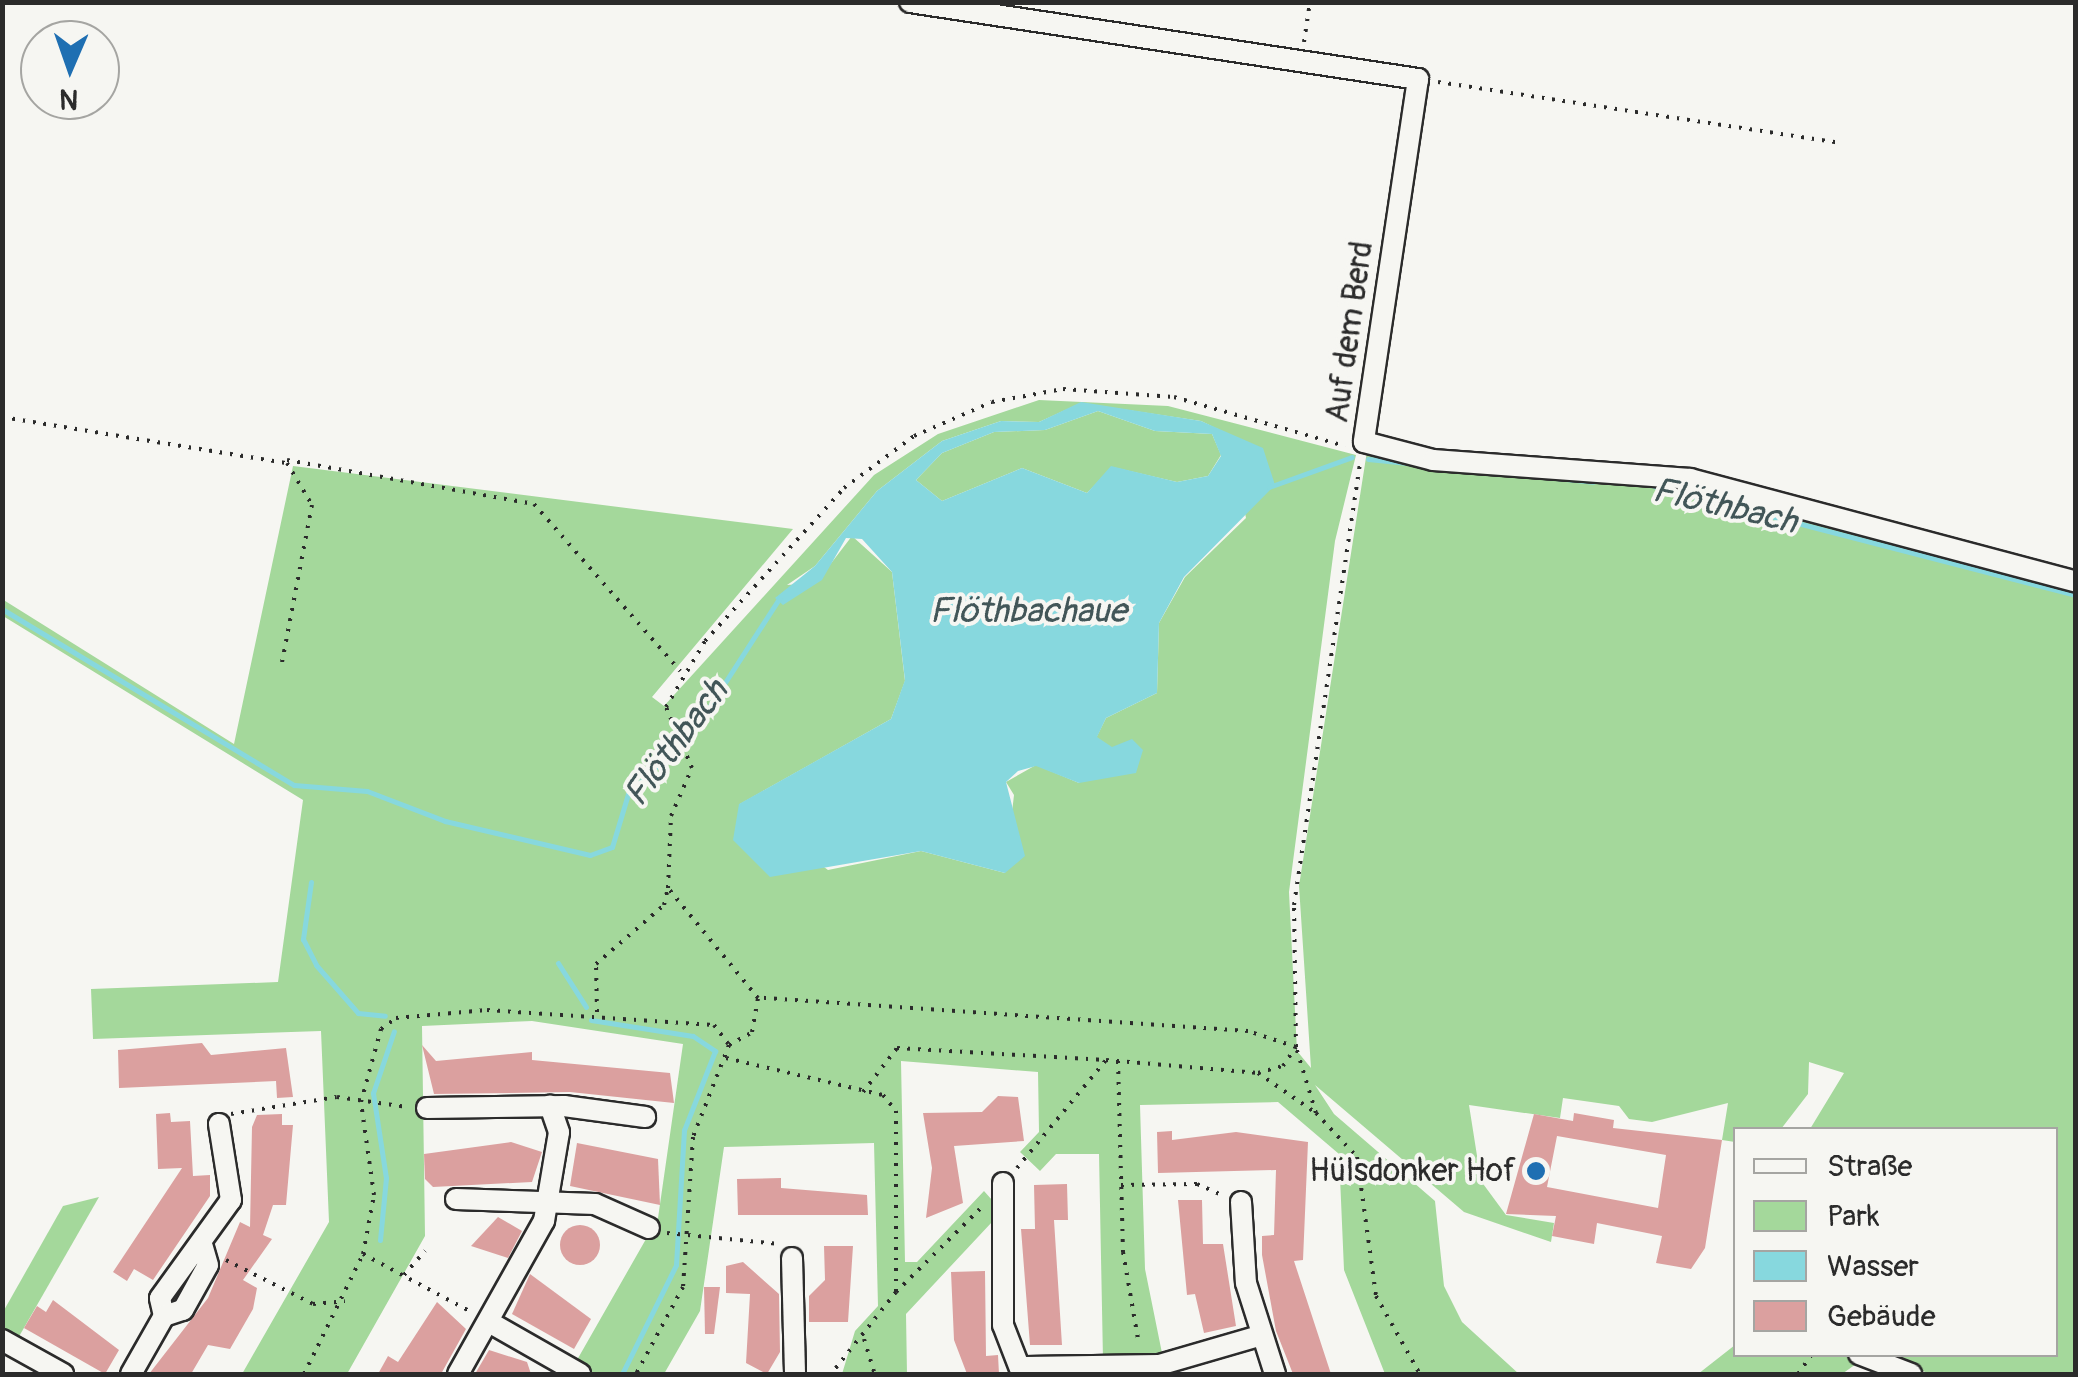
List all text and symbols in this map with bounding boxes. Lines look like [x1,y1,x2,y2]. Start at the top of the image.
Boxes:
north arrow [20,20,120,120]
text: N [59,81,79,116]
street label: Auf dem Berd [1318,239,1382,425]
water label: Flöthbach [1649,469,1801,543]
water label: Flöthbachaue [929,590,1127,632]
water label: Flöthbach [615,672,737,814]
legend [1733,1127,2058,1357]
text: Straße [1827,1148,1912,1185]
place label: Hülsdonker Hof [1309,1152,1516,1190]
marker: Hülsdonker Hof [1525,1160,1547,1182]
text: Park [1827,1198,1880,1235]
text: Wasser [1827,1248,1919,1285]
text: Gebäude [1827,1298,1936,1335]

